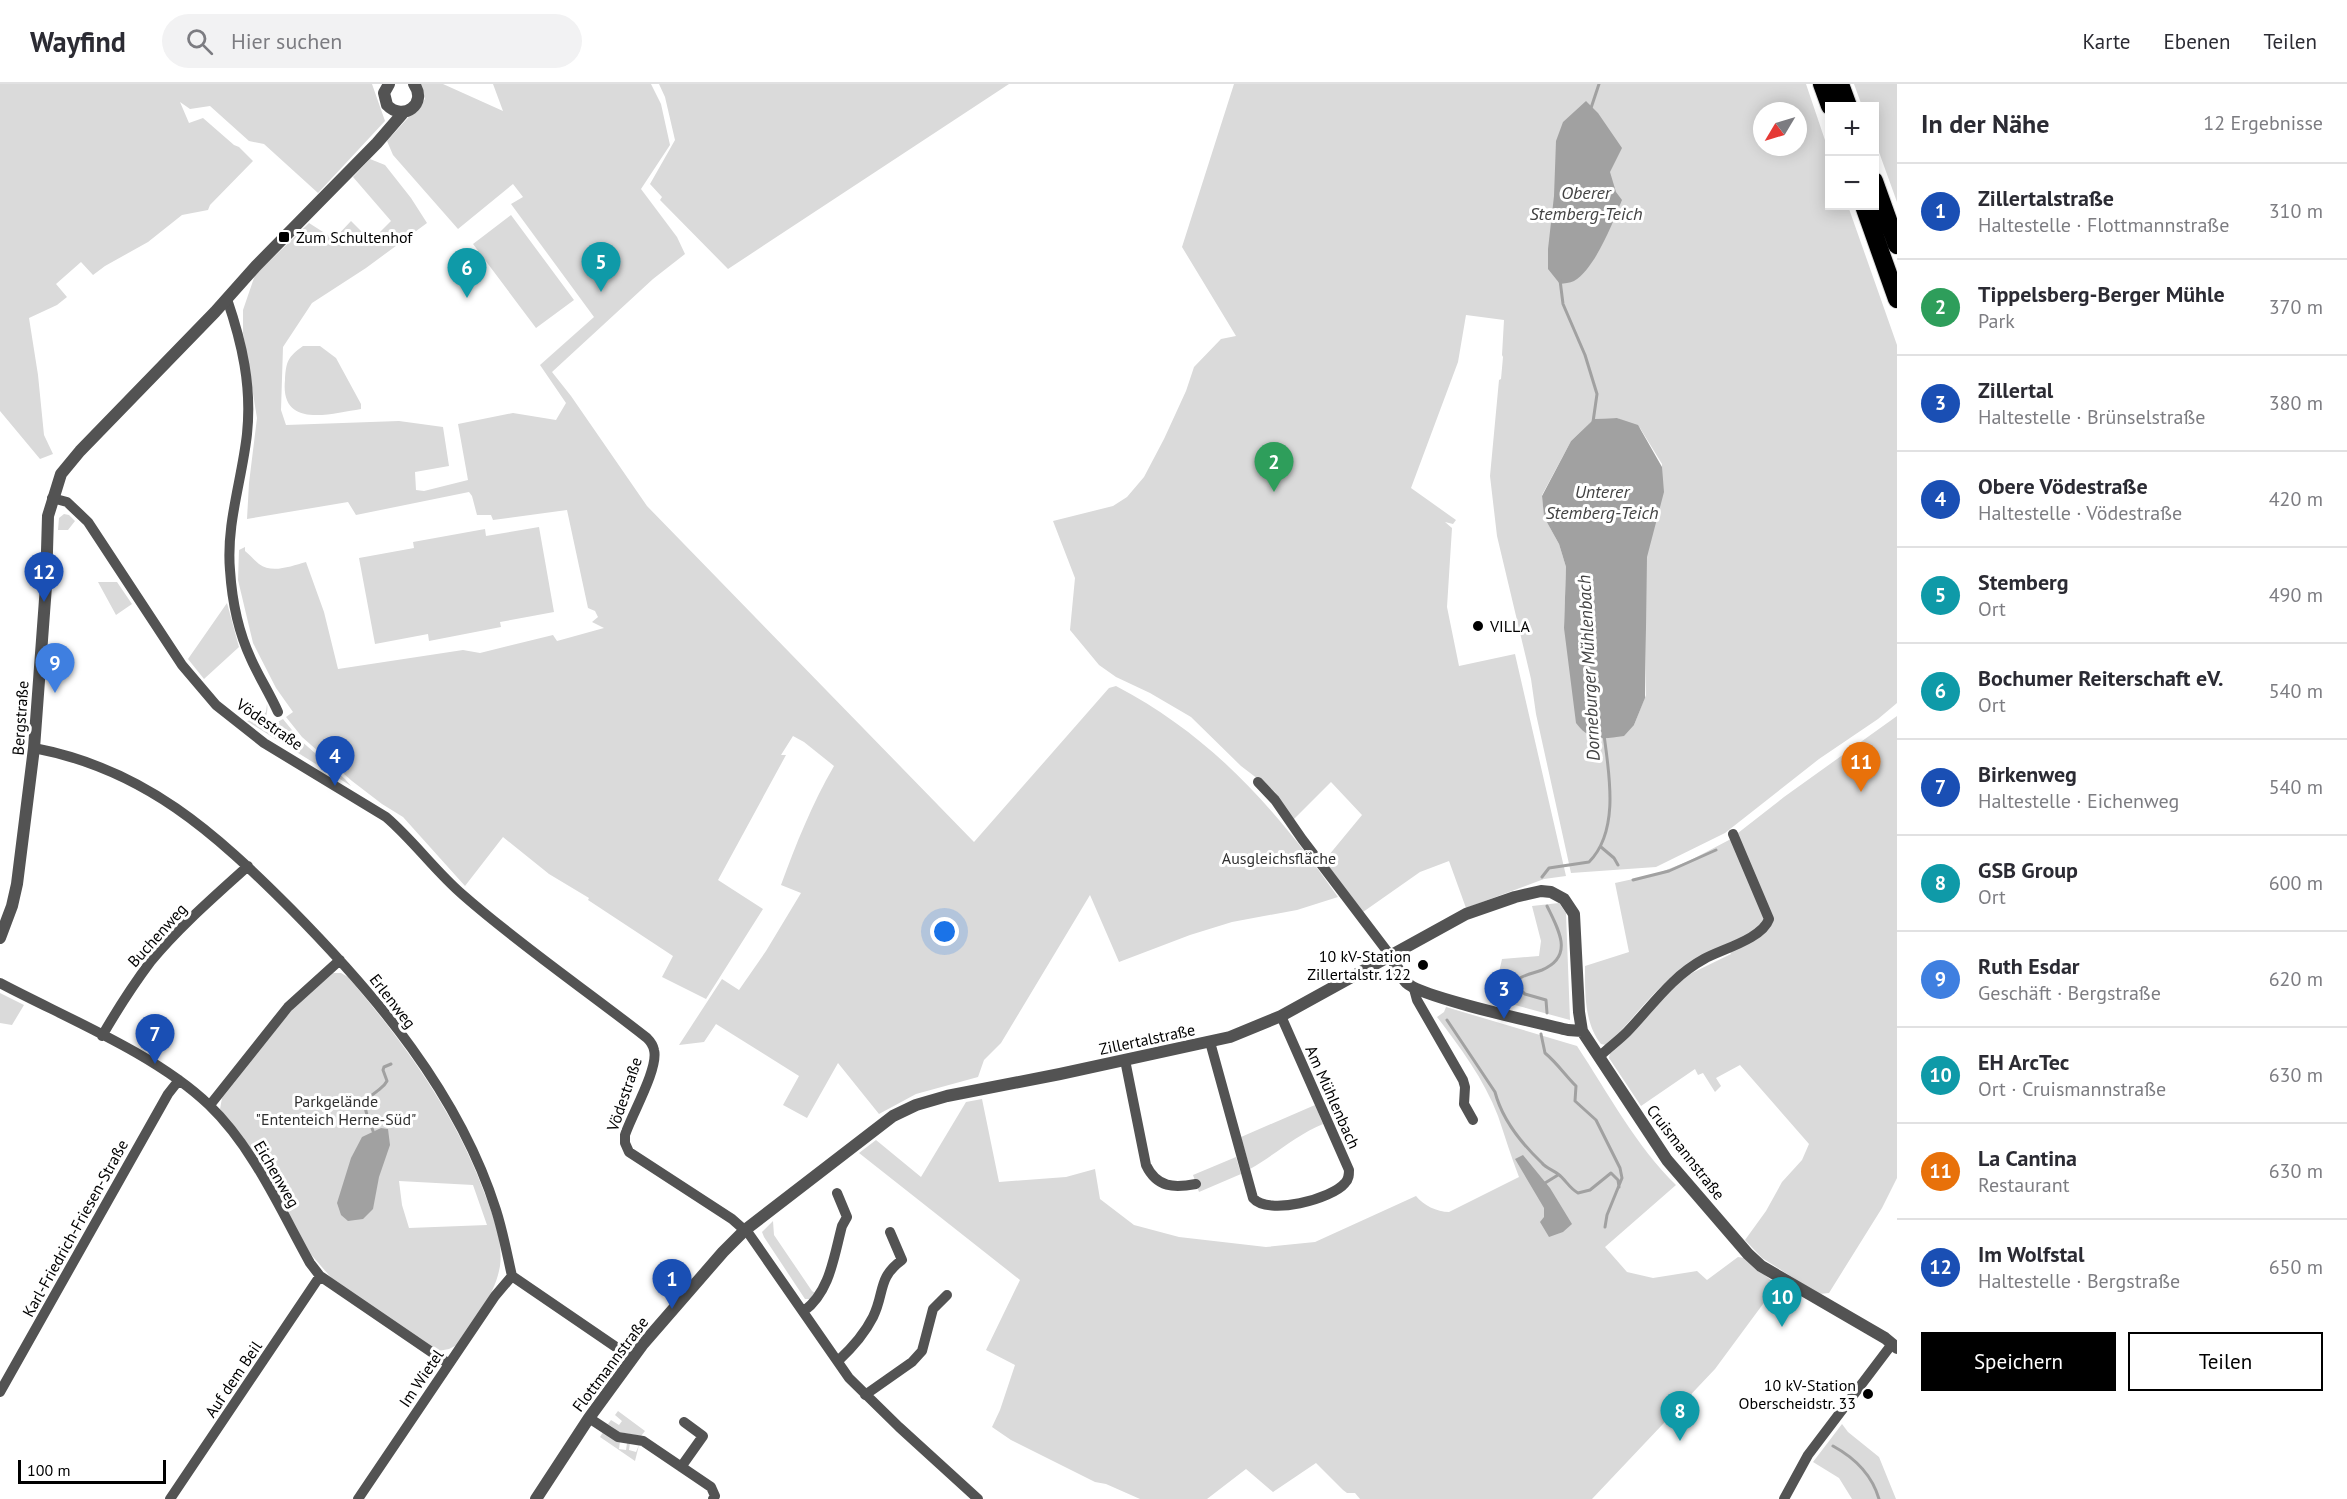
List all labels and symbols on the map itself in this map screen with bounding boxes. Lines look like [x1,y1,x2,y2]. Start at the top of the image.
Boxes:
north arrow [1753,102,1807,156]
water label: Oberer Stemberg-Teich [1529,181,1643,225]
place label: Zum Schultenhof [296,227,413,247]
marker: Zum Schultenhof [277,230,291,244]
pin: 5 [582,242,620,292]
pin: 6 [448,248,486,298]
pin: 2 [1254,442,1294,492]
water label: Unterer Stemberg-Teich [1545,480,1659,524]
pin: 12 [24,552,63,602]
water label: Dorneburger Mühlenbach [1572,574,1605,762]
place label: VILLA [1489,616,1530,636]
marker: VILLA [1471,619,1485,633]
pin: 9 [36,644,74,693]
street label: Bergstraße [7,680,33,756]
street label: Vödestraße [232,693,307,754]
pin: 4 [316,736,354,786]
pin: 11 [1842,742,1880,792]
park label: Ausgleichsfläche [1222,848,1336,868]
street label: Buchenweg [123,899,191,971]
your location [930,917,959,946]
place label: 10 kV-Station Zillertalstr. 122 [1307,946,1411,984]
marker: 10 kV-Station Zillertalstr. 122 [1416,958,1430,972]
street label: Erlenweg [366,970,420,1032]
pin: 3 [1484,970,1524,1019]
pin: 7 [136,1014,174,1064]
street label: Zillertalstraße [1097,1019,1197,1059]
street label: Am Mühlenbach [1301,1042,1365,1152]
street label: Vödestraße [602,1054,646,1134]
park label: Parkgelände "Ententeich Herne-Süd" [256,1091,416,1129]
street label: Cruismannstraße [1643,1100,1729,1204]
street label: Karl-Friedrich-Friesen-Straße [18,1136,132,1320]
street label: Eichenweg [250,1137,304,1211]
pin: 1 [652,1260,692,1309]
pin: 10 [1762,1278,1802,1327]
street label: Flottmannstraße [568,1312,652,1416]
street label: Auf dem Beil [200,1337,266,1421]
street label: Im Wietel [394,1345,448,1411]
place label: 10 kV-Station Oberscheidstr. 33 [1739,1375,1856,1413]
marker: 10 kV-Station Oberscheidstr. 33 [1861,1387,1875,1401]
pin: 8 [1660,1392,1700,1441]
scale bar [18,1457,166,1484]

